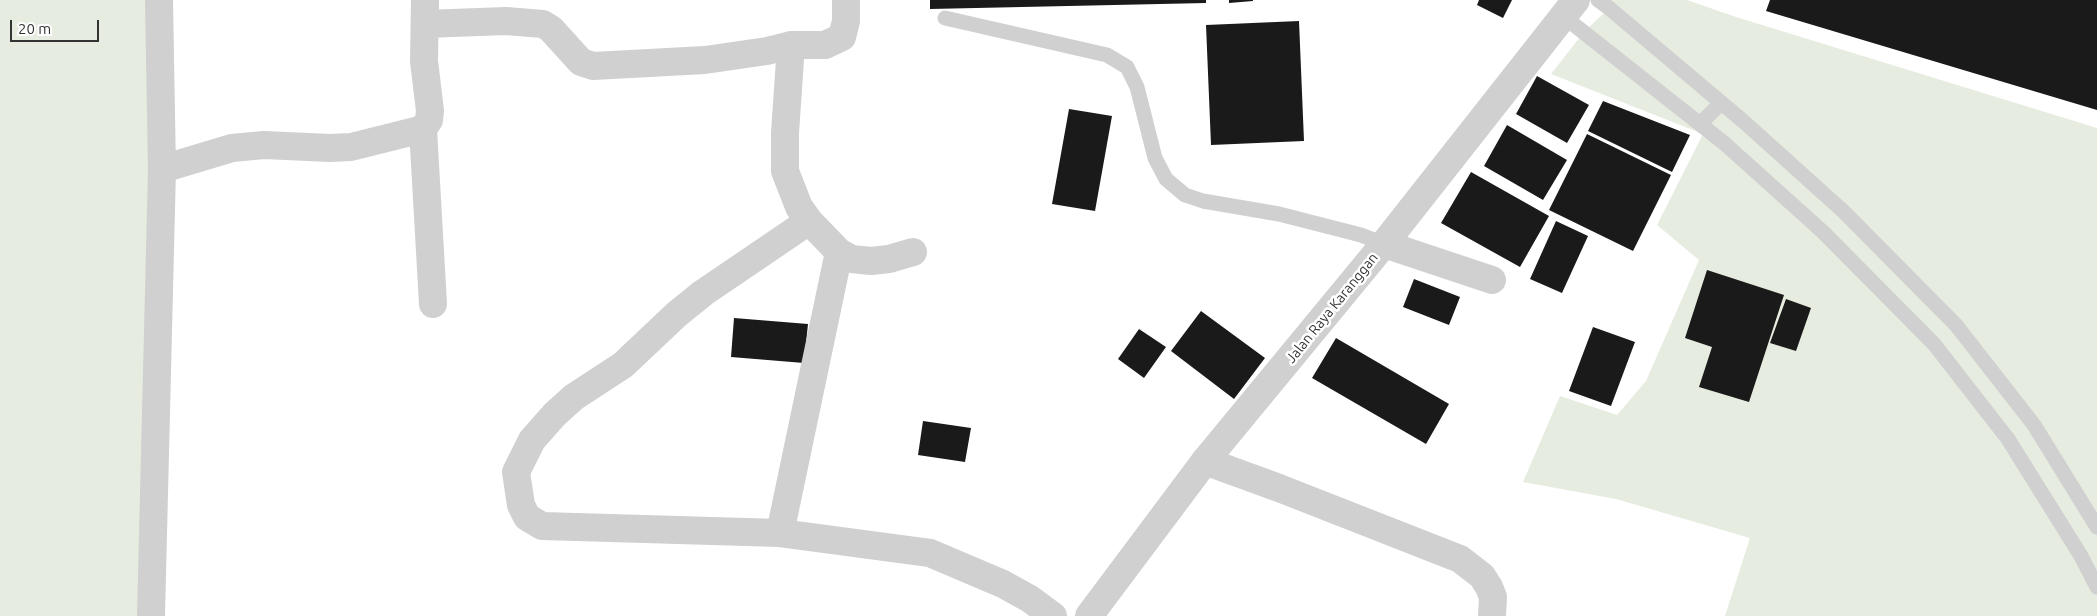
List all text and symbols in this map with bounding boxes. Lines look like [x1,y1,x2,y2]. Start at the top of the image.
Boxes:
scale bar [12,10,101,42]
text: 20 m [18,20,51,37]
street label: Jalan Raya Karanggan [1282,250,1382,366]

